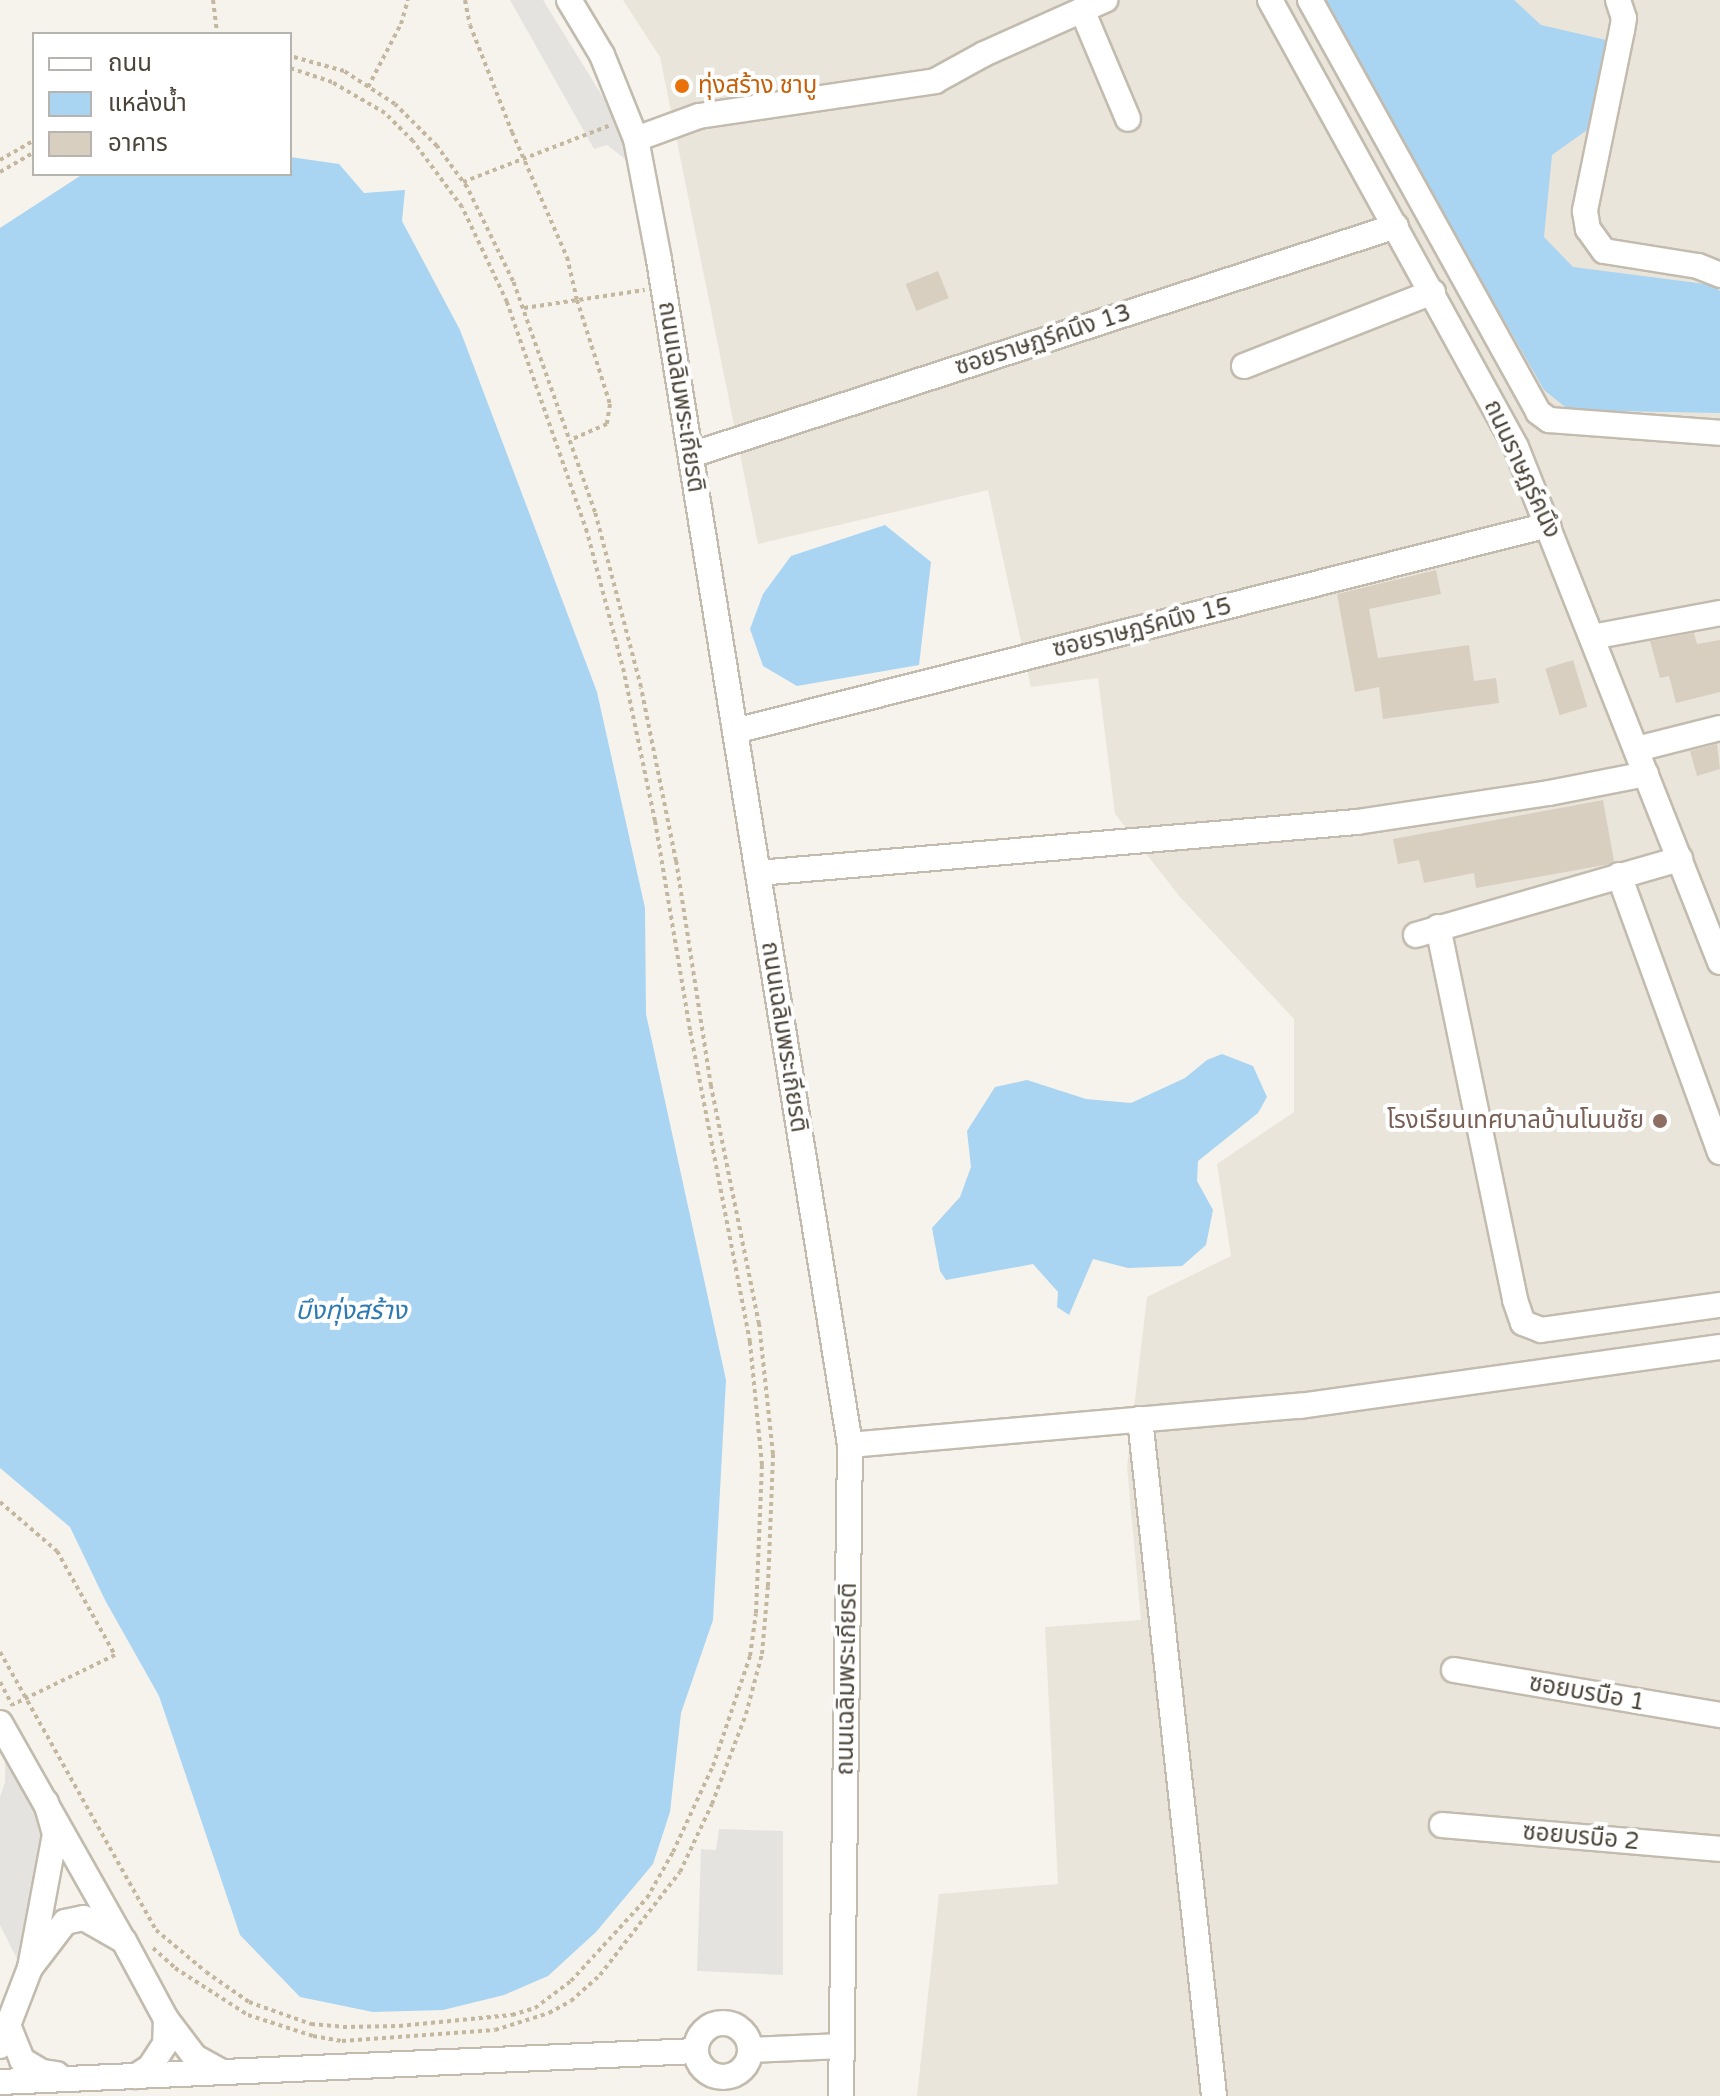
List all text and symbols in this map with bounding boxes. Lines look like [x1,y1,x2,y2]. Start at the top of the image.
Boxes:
legend [32,32,292,176]
text: ถนน [108,49,152,78]
place label: ทุ่งสร้าง ชาบู [698,72,817,100]
marker: ทุ่งสร้าง ชาบู [673,77,691,95]
text: แหล่งน้ำ [108,89,187,118]
text: อาคาร [108,129,168,158]
street label: ซอยราษฏร์คนึง 13 [951,298,1135,382]
street label: ถนนเฉลิมพระเกียรติ [652,300,710,494]
street label: ถนนราษฏร์คนึง [1477,395,1567,543]
street label: ซอยราษฏร์คนึง 15 [1050,592,1234,664]
street label: ถนนเฉลิมพระเกียรติ [755,940,813,1134]
place label: โรงเรียนเทศบาลบ้านโนนชัย [1387,1107,1644,1135]
marker: โรงเรียนเทศบาลบ้านโนนชัย [1651,1112,1669,1130]
water label: บึงทุ่งสร้าง [295,1295,407,1327]
street label: ถนนเฉลิมพระเกียรติ [831,1582,863,1776]
street label: ซอยบรบือ 1 [1527,1669,1647,1717]
street label: ซอยบรบือ 2 [1521,1818,1641,1856]

